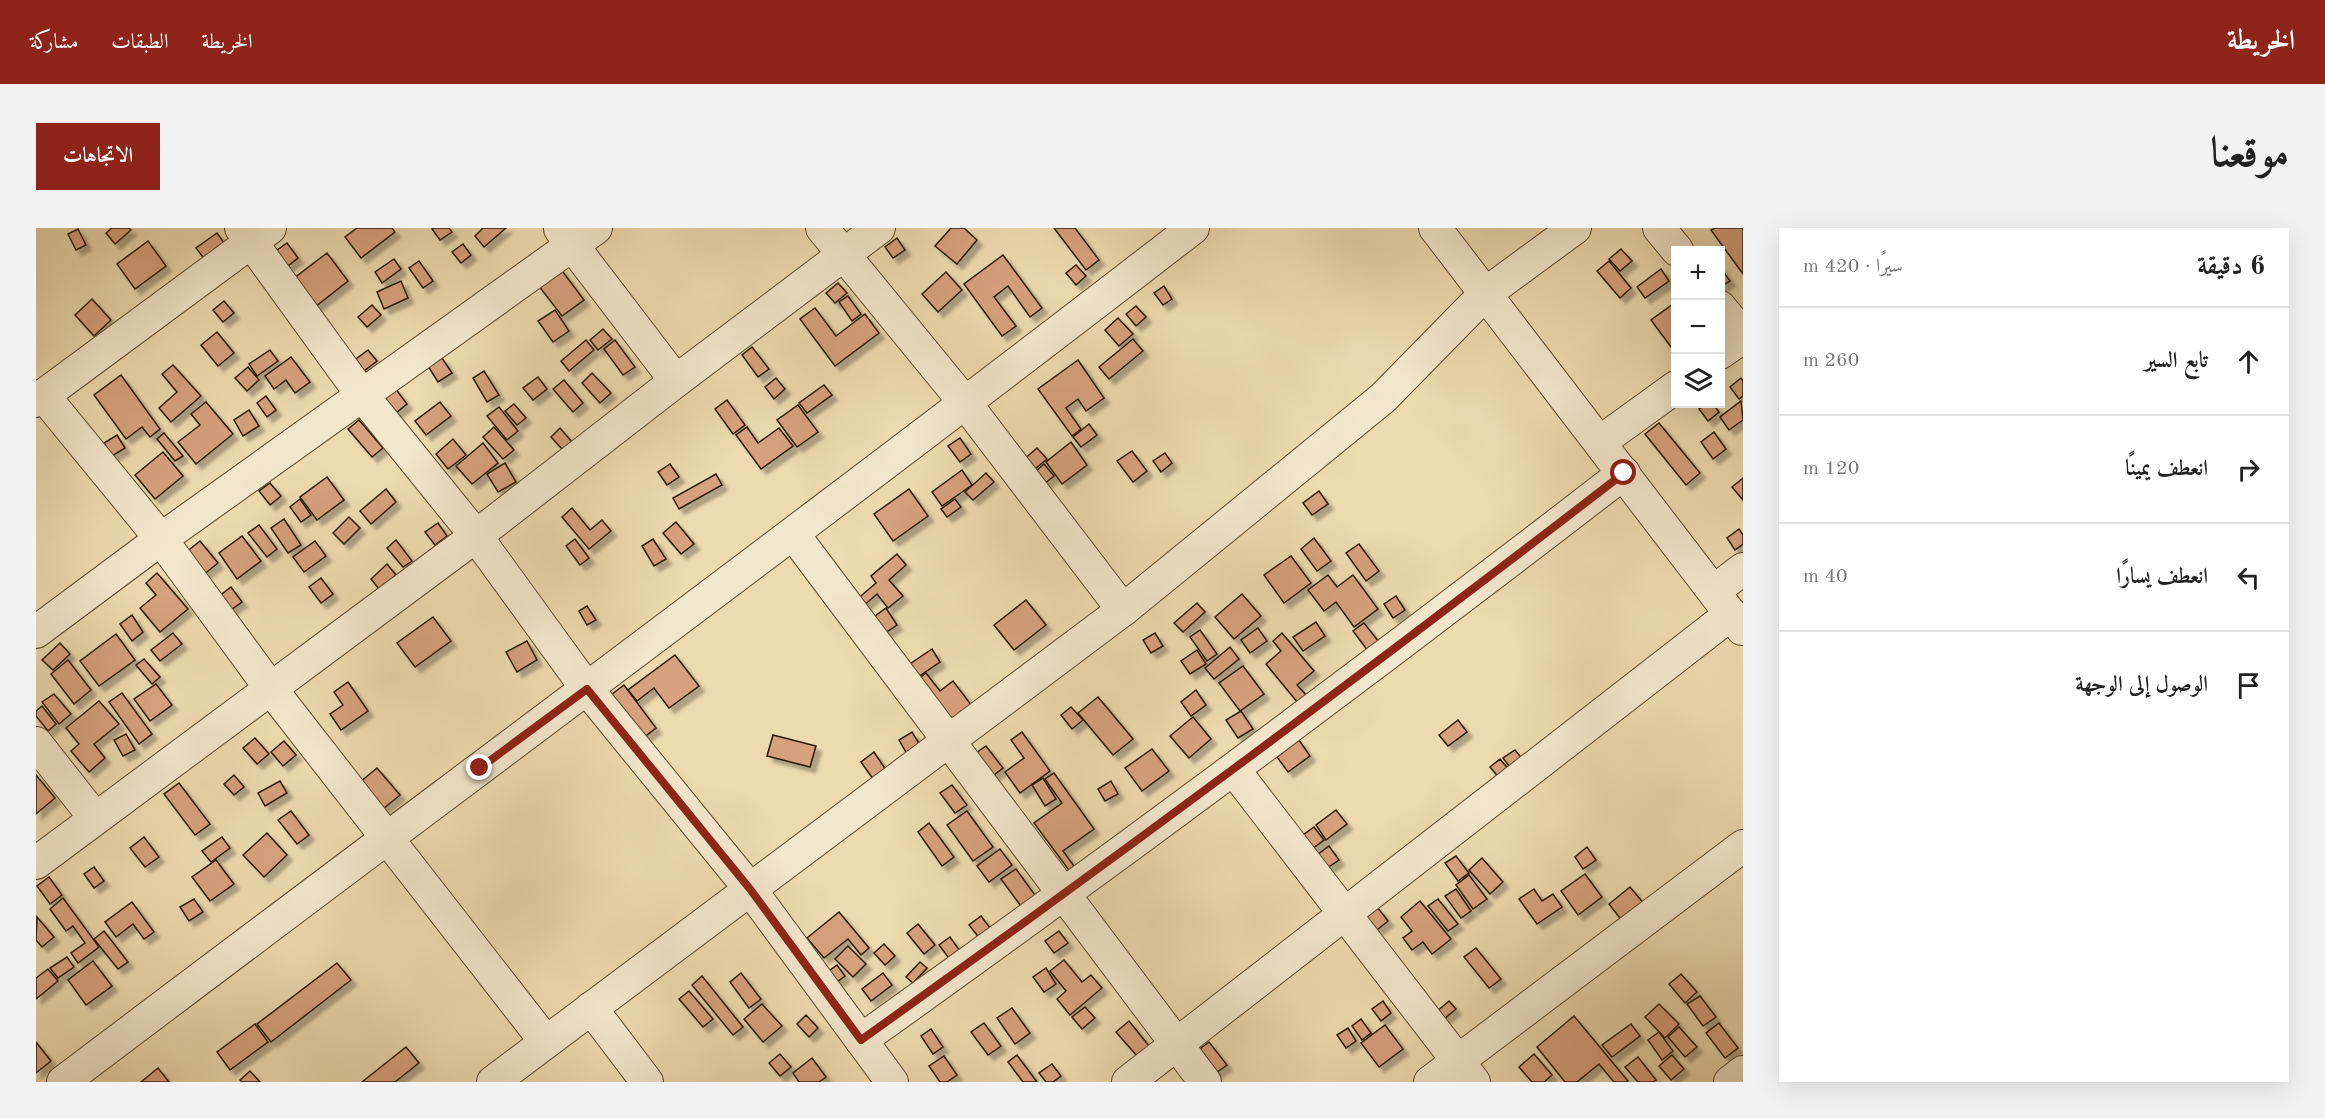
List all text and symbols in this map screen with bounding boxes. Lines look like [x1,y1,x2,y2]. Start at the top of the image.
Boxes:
text: الخريطة [2227,28,2295,56]
text: مشاركة [30,32,78,53]
text: الطبقات [111,32,168,53]
text: الخريطة [201,32,253,53]
button: الاتجاهات [36,123,160,190]
text: موقعنا [2211,134,2289,176]
map controls [1671,246,1725,408]
button: + [1671,246,1725,300]
text: 6 دقيقة [2197,254,2265,280]
text: سيرًا · 420 m [1803,257,1903,277]
button: − [1671,300,1725,354]
icon: ahead [2232,345,2265,378]
text: تابع السير [2144,350,2208,372]
text: 260 m [1803,351,1859,371]
button: layers [1671,354,1725,408]
icon: right [2232,453,2265,486]
text: انعطف يمينًا [2125,458,2208,480]
route start [1610,459,1636,485]
text: 120 m [1803,459,1859,479]
icon: left [2232,561,2265,594]
text: انعطف يسارًا [2116,566,2208,588]
text: 40 m [1803,567,1848,587]
icon: arrive [2232,669,2265,702]
text: الوصول إلى الوجهة [2075,674,2208,696]
route end [466,754,492,780]

